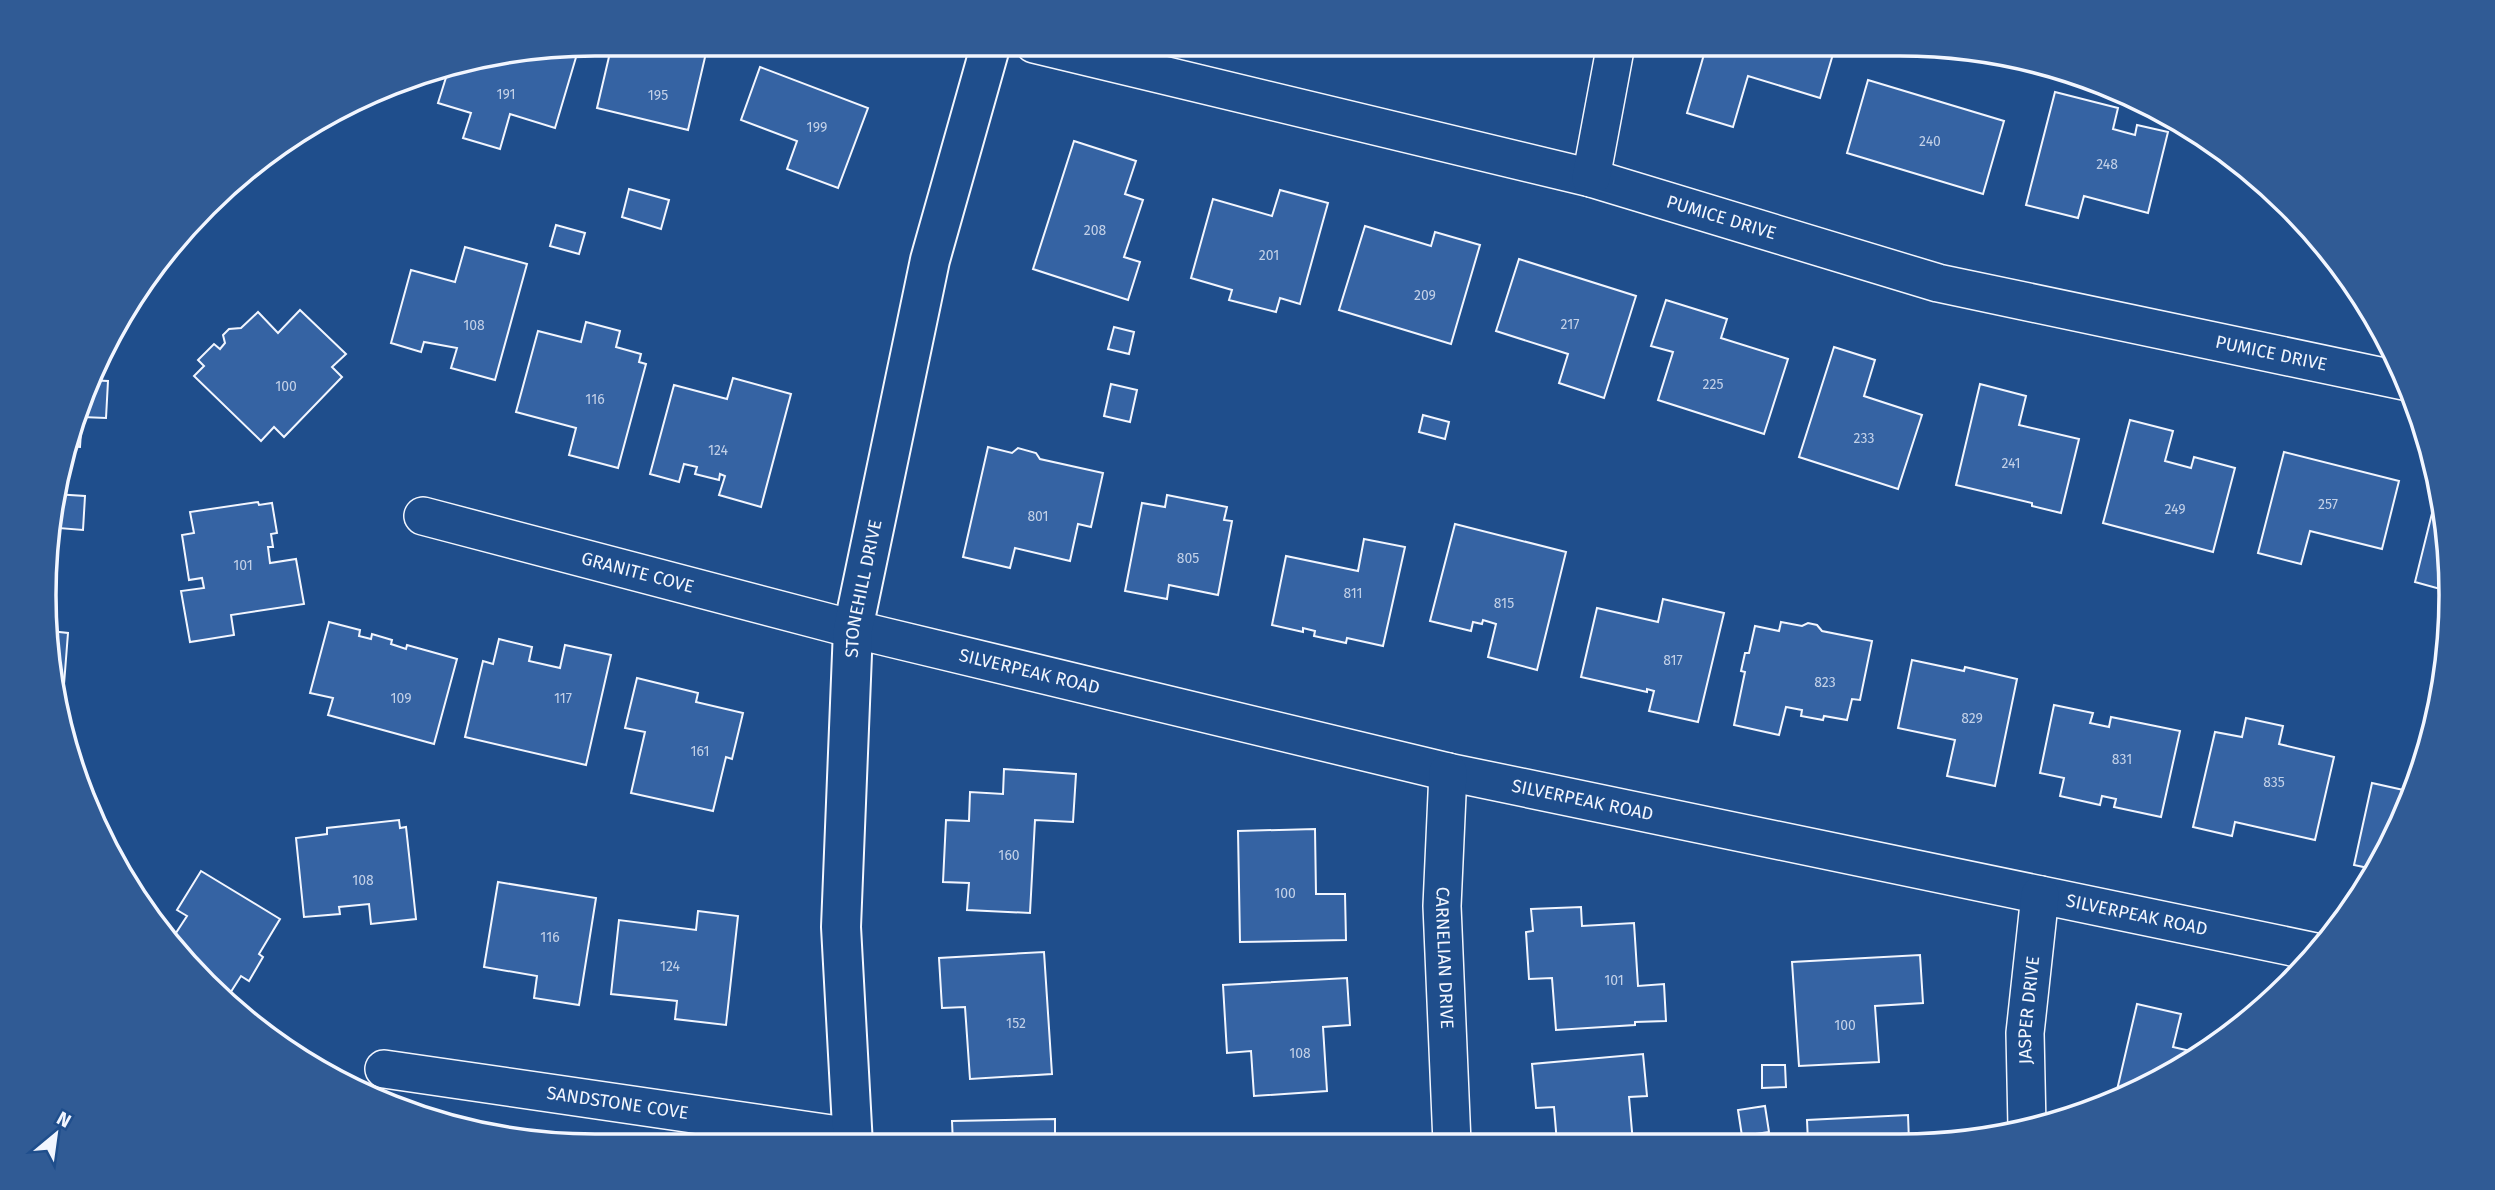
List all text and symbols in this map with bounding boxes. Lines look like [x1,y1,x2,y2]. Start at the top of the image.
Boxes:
house number: 191 [496,86,516,103]
house number: 195 [648,87,668,104]
house number: 199 [807,119,827,136]
house number: 240 [1919,133,1941,150]
house number: 248 [2096,156,2118,173]
street label: PUMICE DRIVE [1664,190,1779,244]
house number: 208 [1084,222,1107,239]
house number: 201 [1259,247,1279,264]
house number: 209 [1414,287,1436,304]
house number: 217 [1561,316,1579,333]
house number: 108 [463,317,485,334]
street label: PUMICE DRIVE [2213,331,2329,376]
house number: 225 [1703,376,1723,393]
house number: 100 [275,378,297,395]
house number: 116 [585,391,605,408]
house number: 233 [1854,430,1874,447]
house number: 124 [708,442,729,459]
house number: 241 [2001,455,2021,472]
house number: 257 [2318,496,2338,513]
house number: 249 [2164,501,2186,518]
house number: 801 [1027,508,1049,525]
street label: STONEHILL DRIVE [841,518,887,658]
street label: GRANITE COVE [579,547,696,598]
house number: 805 [1177,550,1199,567]
house number: 101 [233,557,253,574]
house number: 811 [1343,585,1363,602]
house number: 815 [1494,595,1514,612]
street label: SILVERPEAK ROAD [957,644,1102,699]
house number: 817 [1663,652,1683,669]
house number: 823 [1814,674,1836,691]
house number: 109 [390,690,412,707]
house number: 117 [554,690,572,707]
house number: 829 [1961,710,1983,727]
house number: 161 [691,743,709,760]
house number: 831 [2112,751,2132,768]
house number: 835 [2263,774,2285,791]
street label: SILVERPEAK ROAD [1510,775,1655,825]
house number: 160 [998,847,1020,864]
house number: 108 [352,872,374,889]
house number: 100 [1274,885,1296,902]
street label: CARNELIAN DRIVE [1431,886,1458,1029]
street label: SILVERPEAK ROAD [2064,889,2210,940]
house number: 116 [540,929,560,946]
street label: JASPER DRIVE [2014,955,2044,1065]
house number: 124 [660,958,681,975]
house number: 101 [1604,972,1624,989]
house number: 152 [1006,1015,1026,1032]
house number: 100 [1834,1017,1856,1034]
house number: 108 [1289,1045,1311,1062]
street label: SANDSTONE COVE [545,1082,690,1124]
north arrow [21,1099,91,1169]
text: N [53,1106,75,1133]

